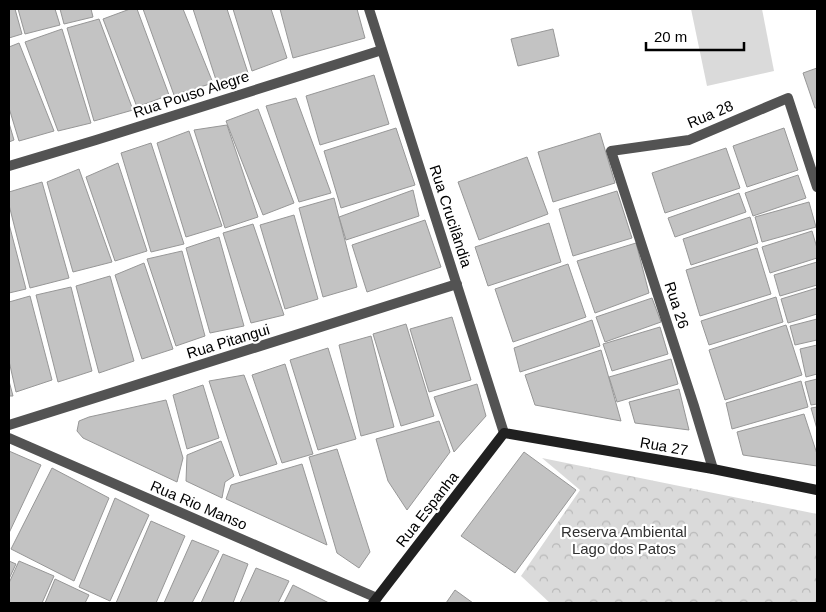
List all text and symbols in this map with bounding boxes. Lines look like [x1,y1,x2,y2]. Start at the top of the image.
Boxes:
scale bar [646,20,744,52]
text: 20 m [654,28,687,45]
street label: Rua Pouso Alegre [131,67,251,121]
street label: Rua 28 [684,97,736,131]
street label: Rua Crucilândia [426,163,476,270]
street label: Rua 26 [661,279,693,331]
street label: Rua Pitangui [184,320,272,362]
street label: Rua 27 [639,433,689,459]
street label: Rua Espanha [392,467,462,550]
street label: Rua Rio Manso [148,477,250,533]
park label: Reserva Ambiental Lago dos Patos [561,523,687,557]

